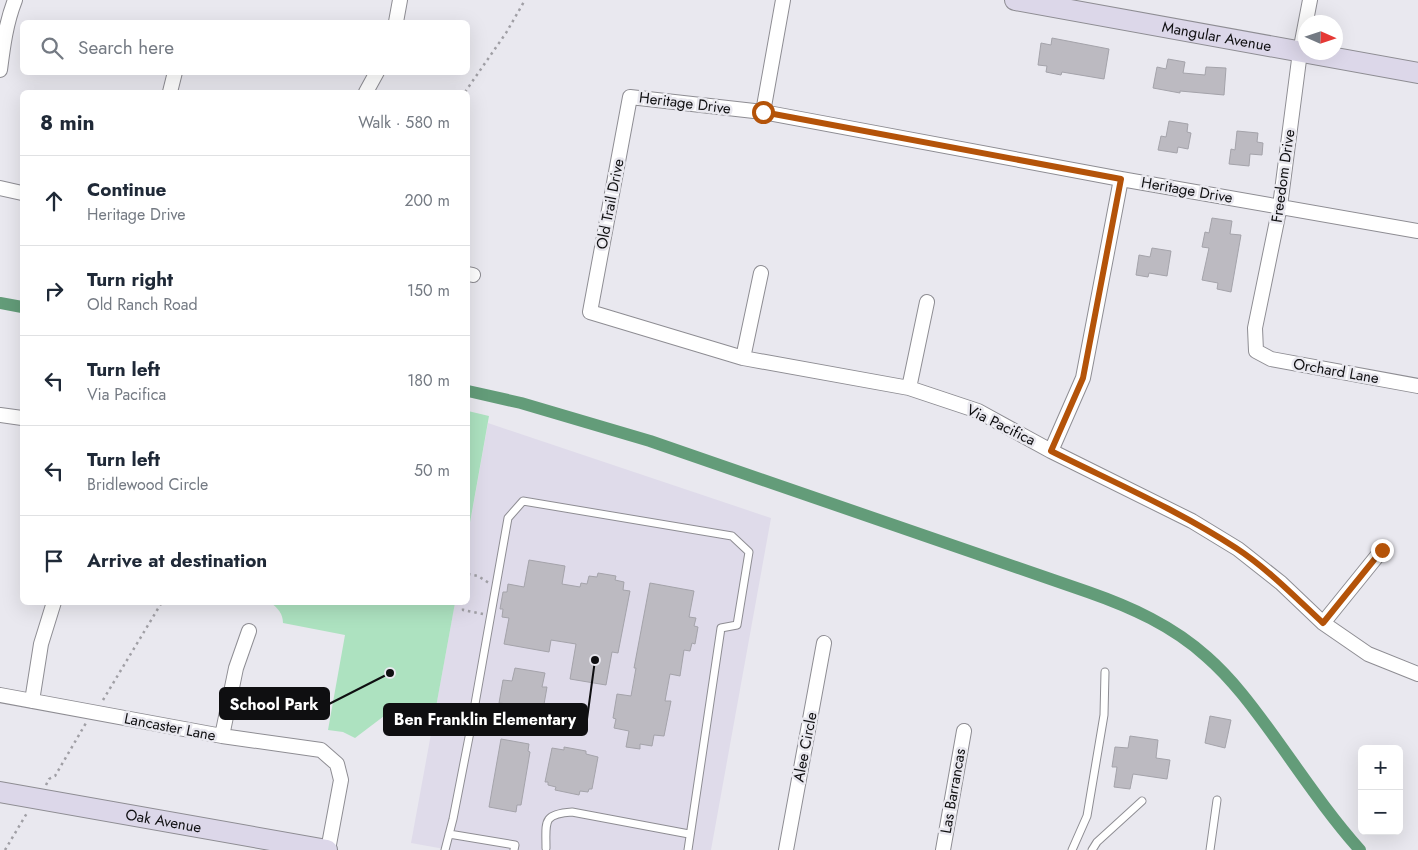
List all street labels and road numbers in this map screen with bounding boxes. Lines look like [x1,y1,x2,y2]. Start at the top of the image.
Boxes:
street label: Mangular Avenue [1160,16,1273,57]
street label: Heritage Drive [638,86,732,120]
street label: Freedom Drive [1266,128,1300,224]
street label: Old Trail Drive [590,157,630,251]
street label: Heritage Drive [1140,171,1235,209]
street label: Orchard Lane [1291,353,1381,389]
street label: Via Pacifica [963,399,1039,451]
street label: Lancaster Lane [122,707,218,747]
street label: Alee Circle [787,710,823,784]
street label: Las Barrancas [935,747,971,835]
street label: Oak Avenue [124,803,204,839]

